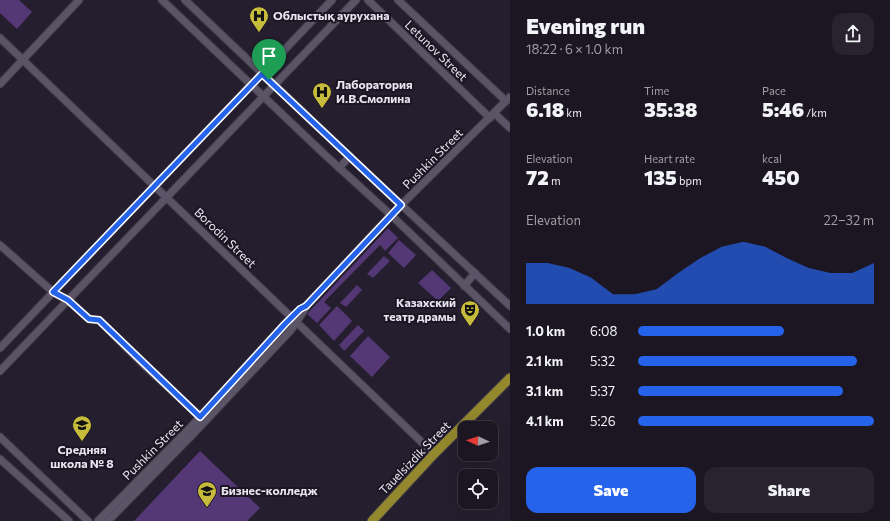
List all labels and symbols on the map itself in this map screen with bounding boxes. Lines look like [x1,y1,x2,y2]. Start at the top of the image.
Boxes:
hospital icon: Облыстық аурухана [248,5,270,33]
place label: Облыстық аурухана [273,8,389,22]
street label: Letunov Street [403,17,471,83]
pin [252,39,286,80]
place label: Лаборатория И.В.Смолина [336,77,413,105]
hospital icon: Лаборатория И.В.Смолина [311,81,333,109]
street label: Pushkin Street [399,125,465,191]
street label: Borodin Street [192,205,259,270]
place label: Казахский театр драмы [384,295,456,323]
theatre icon: Казахский театр драмы [459,299,481,327]
school or university icon: Средняя школа № 8 [71,414,93,442]
street label: Pushkin Street [119,416,185,482]
street label: Tauelsіzdіk Street [376,418,453,497]
north arrow [458,421,498,461]
place label: Средняя школа № 8 [50,442,114,470]
school or university icon: Бизнес-колледж [196,480,218,508]
place label: Бизнес-колледж [221,483,319,497]

